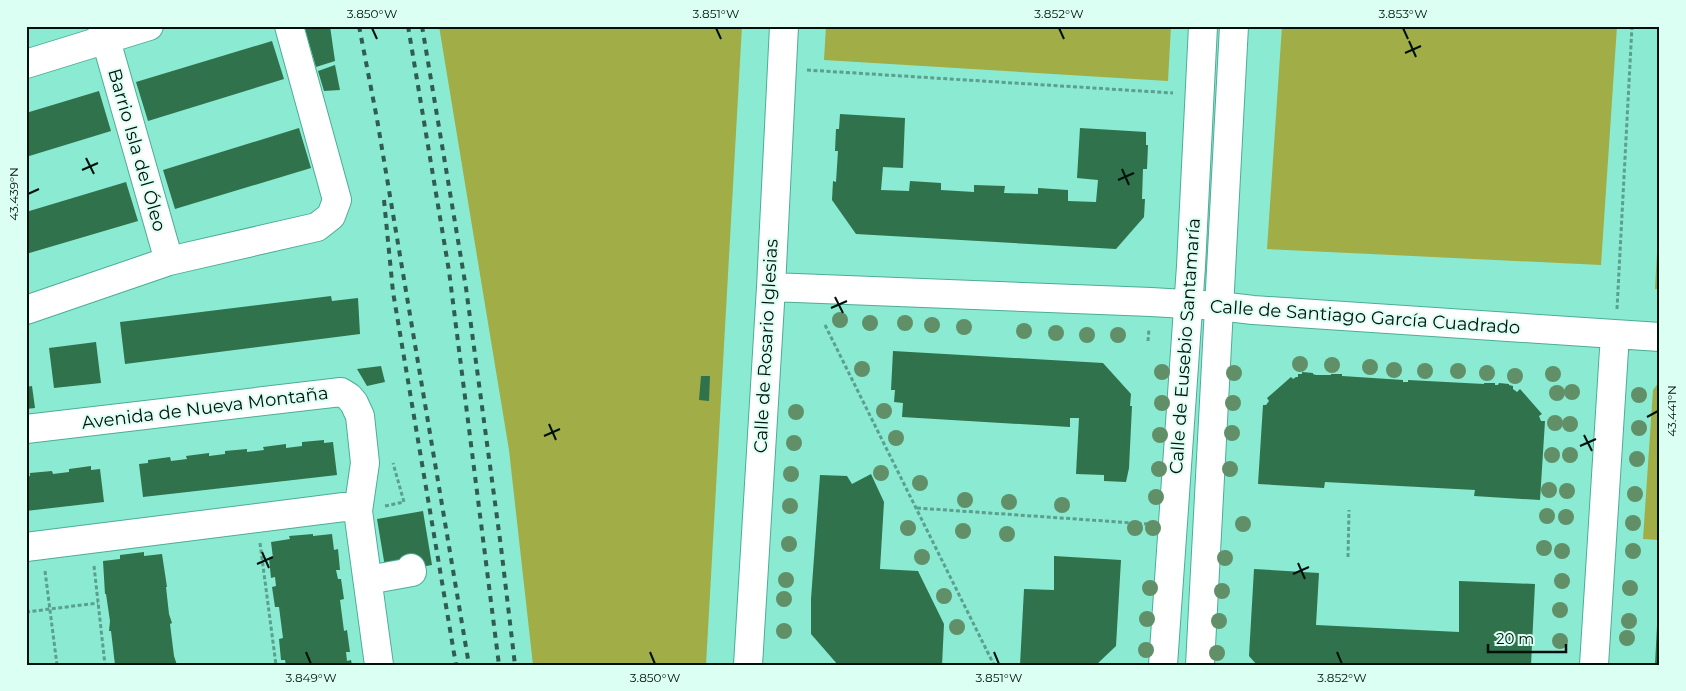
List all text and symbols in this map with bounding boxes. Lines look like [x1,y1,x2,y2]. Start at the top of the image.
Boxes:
text: 3.850°W [347,6,397,21]
text: 3.851°W [693,6,739,21]
text: 3.852°W [1034,6,1084,21]
text: 3.853°W [1378,6,1428,21]
street label: Barrio Isla del Óleo [103,66,171,234]
text: 43.439°N [6,167,21,221]
street label: Calle de Eusebio Santamaría [1165,217,1205,475]
street label: Calle de Rosario Iglesias [749,238,783,454]
street label: Calle de Santiago García Cuadrado [1209,295,1521,339]
street label: Avenida de Nueva Montaña [80,382,330,434]
text: 43.441°N [1664,385,1679,437]
scale bar [1488,621,1566,653]
text: 20 m [1496,629,1534,648]
text: 3.849°W [286,670,336,685]
text: 3.850°W [630,670,680,685]
text: 3.851°W [976,670,1022,685]
text: 3.852°W [1317,670,1367,685]

